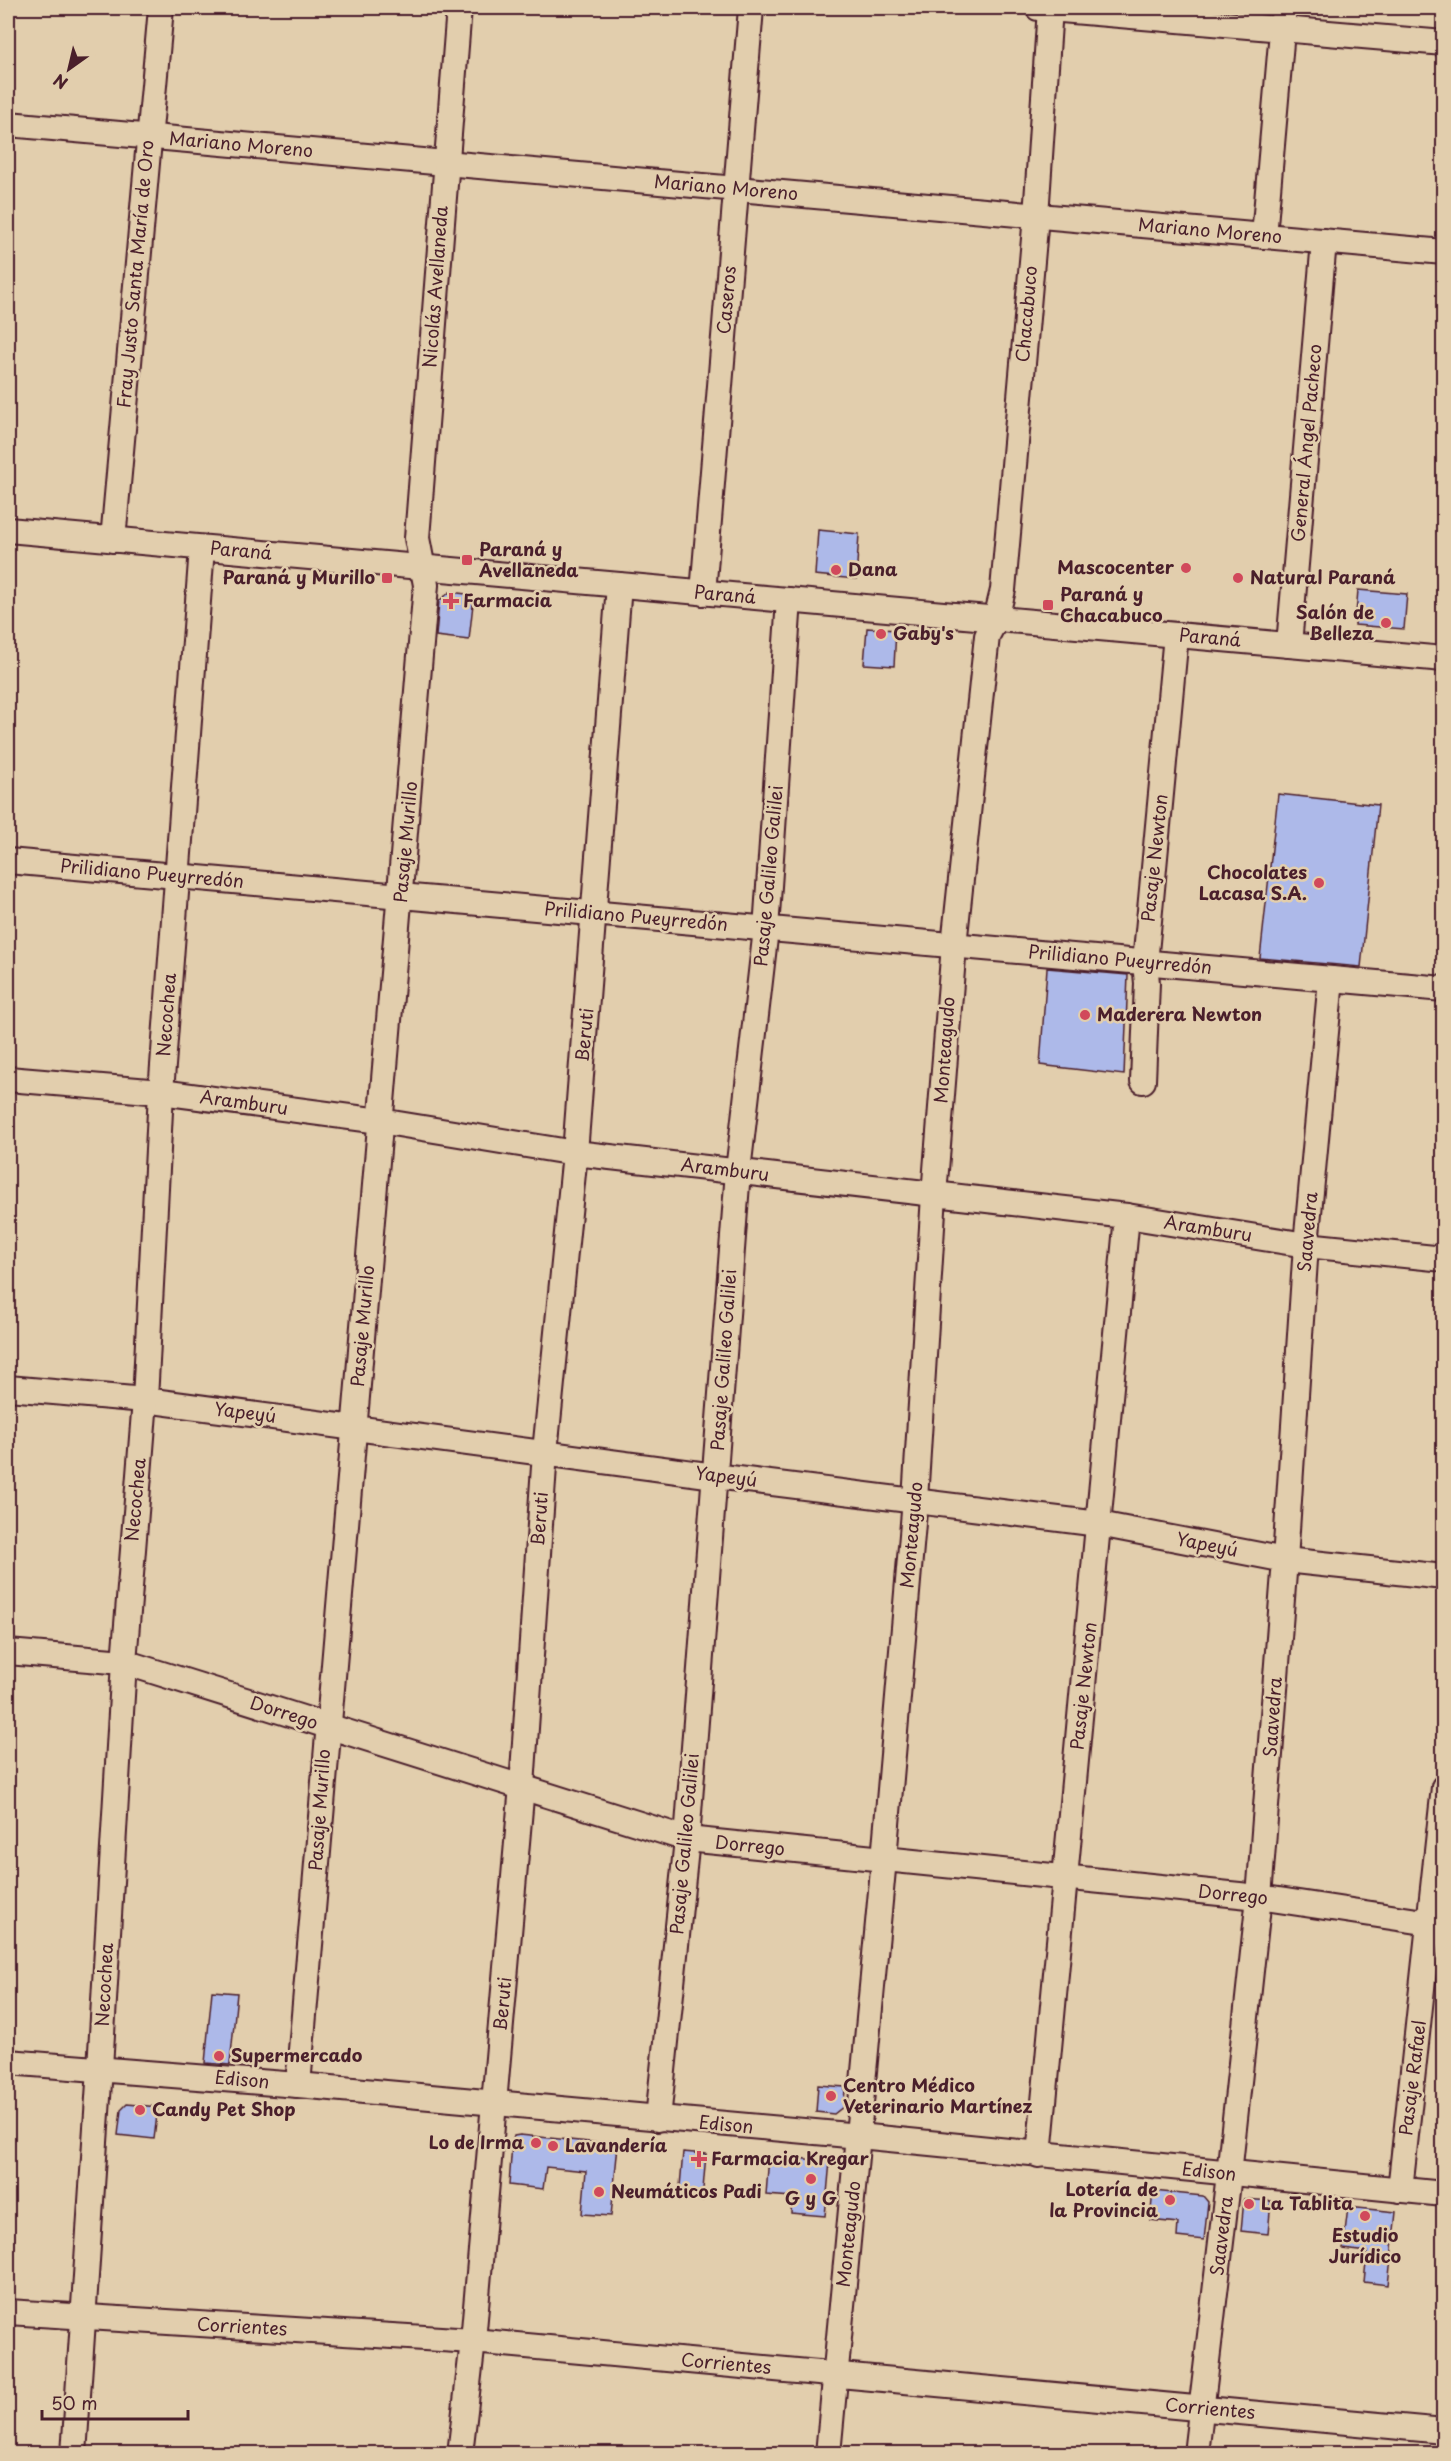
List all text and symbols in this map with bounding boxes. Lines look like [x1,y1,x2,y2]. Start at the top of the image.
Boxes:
north arrow [39,39,99,99]
text: N [48,69,72,96]
street label: Mariano Moreno [168,124,314,163]
street label: Fray Justo Santa María de Oro [109,139,160,409]
street label: Mariano Moreno [653,167,799,206]
street label: Nicolás Avellaneda [415,205,454,369]
street label: Mariano Moreno [1137,210,1283,249]
street label: Chacabuco [1008,264,1043,363]
street label: Caseros [709,265,742,335]
street label: General Ángel Pacheco [1283,343,1328,543]
street label: Paraná [209,533,274,566]
place label: Paraná y Avellaneda [478,535,579,583]
marker: Paraná y Avellaneda [460,553,474,567]
place label: Mascocenter [1057,553,1175,580]
place label: Dana [848,555,898,582]
marker: Mascocenter [1179,561,1193,575]
place label: Paraná y Murillo [223,563,375,590]
marker: Dana [829,563,843,577]
place label: Natural Paraná [1250,563,1396,590]
marker: Paraná y Murillo [380,571,394,585]
marker: Natural Paraná [1231,571,1245,585]
street label: Paraná [693,577,758,610]
place label: Paraná y Chacabuco [1060,580,1163,628]
place label: Farmacia [463,586,553,613]
marker: Farmacia [444,594,458,608]
marker: Paraná y Chacabuco [1041,598,1055,612]
place label: Salón de Belleza [1296,598,1374,646]
marker: Salón de Belleza [1379,616,1393,630]
place label: Gaby's [893,619,954,646]
street label: Paraná [1178,620,1243,653]
marker: Gaby's [874,627,888,641]
street label: Pasaje Murillo [386,780,423,904]
street label: Pasaje Galileo Galilei [746,784,789,968]
street label: Pasaje Newton [1133,792,1174,923]
street label: Prilidiano Pueyrredón [59,851,245,894]
place label: Chocolates Lacasa S.A. [1199,858,1307,906]
marker: Chocolates Lacasa S.A. [1312,876,1326,890]
street label: Prilidiano Pueyrredón [543,894,729,937]
street label: Prilidiano Pueyrredón [1027,937,1213,980]
street label: Necochea [149,971,182,1058]
street label: Monteagudo [926,996,961,1104]
place label: Maderera Newton [1097,1000,1262,1027]
street label: Beruti [568,1007,599,1063]
marker: Maderera Newton [1078,1008,1092,1022]
street label: Aramburu [198,1082,290,1121]
street label: Aramburu [680,1150,771,1187]
street label: Saavedra [1290,1190,1324,1273]
street label: Aramburu [1162,1207,1254,1248]
street label: Pasaje Murillo [343,1264,380,1388]
street label: Pasaje Galileo Galilei [703,1268,742,1452]
street label: Yapeyú [213,1394,278,1429]
street label: Necochea [117,1456,152,1543]
street label: Yapeyú [694,1458,759,1493]
street label: Monteagudo [892,1481,929,1589]
street label: Beruti [523,1491,554,1547]
street label: Yapeyú [1174,1524,1240,1563]
street label: Pasaje Newton [1062,1620,1103,1751]
street label: Saavedra [1255,1675,1288,1758]
street label: Dorrego [247,1688,322,1735]
street label: Pasaje Murillo [301,1748,336,1872]
street label: Pasaje Galileo Galilei [662,1752,705,1936]
street label: Dorrego [714,1827,786,1862]
street label: Dorrego [1197,1876,1269,1911]
street label: Necochea [88,1941,119,2028]
street label: Beruti [486,1976,517,2032]
street label: Pasaje Rafael [1391,2019,1432,2137]
place label: Supermercado [231,2041,363,2068]
marker: Supermercado [212,2049,226,2063]
street label: Edison [214,2063,271,2094]
place label: Centro Médico Veterinario Martínez [843,2071,1033,2119]
marker: Centro Médico Veterinario Martínez [824,2089,838,2103]
place label: Candy Pet Shop [152,2095,296,2122]
marker: Candy Pet Shop [133,2103,147,2117]
street label: Edison [698,2108,755,2139]
place label: Lo de Irma [429,2128,524,2155]
place label: Lavandería [565,2131,668,2158]
marker: Lo de Irma [529,2136,543,2150]
marker: Lavandería [546,2139,560,2153]
place label: Farmacia Kregar [711,2144,870,2171]
marker: Farmacia Kregar [692,2152,706,2166]
street label: Edison [1181,2154,1238,2187]
marker: G y G [804,2172,818,2186]
place label: Lotería de la Provincia [1049,2175,1159,2223]
place label: Neumáticos Padi [611,2177,762,2204]
street label: Monteagudo [829,2179,867,2288]
place label: G y G [785,2184,837,2211]
marker: Neumáticos Padi [592,2185,606,2199]
place label: La Tablita [1261,2189,1354,2216]
marker: Lotería de la Provincia [1163,2193,1177,2207]
street label: Saavedra [1202,2194,1239,2277]
marker: La Tablita [1242,2197,1256,2211]
marker: Estudio Jurídico [1358,2209,1372,2223]
place label: Estudio Jurídico [1329,2221,1402,2269]
street label: Corrientes [196,2310,288,2341]
street label: Corrientes [680,2345,772,2380]
scale bar [42,2383,188,2421]
text: 50 m [51,2389,98,2416]
street label: Corrientes [1164,2390,1256,2425]

